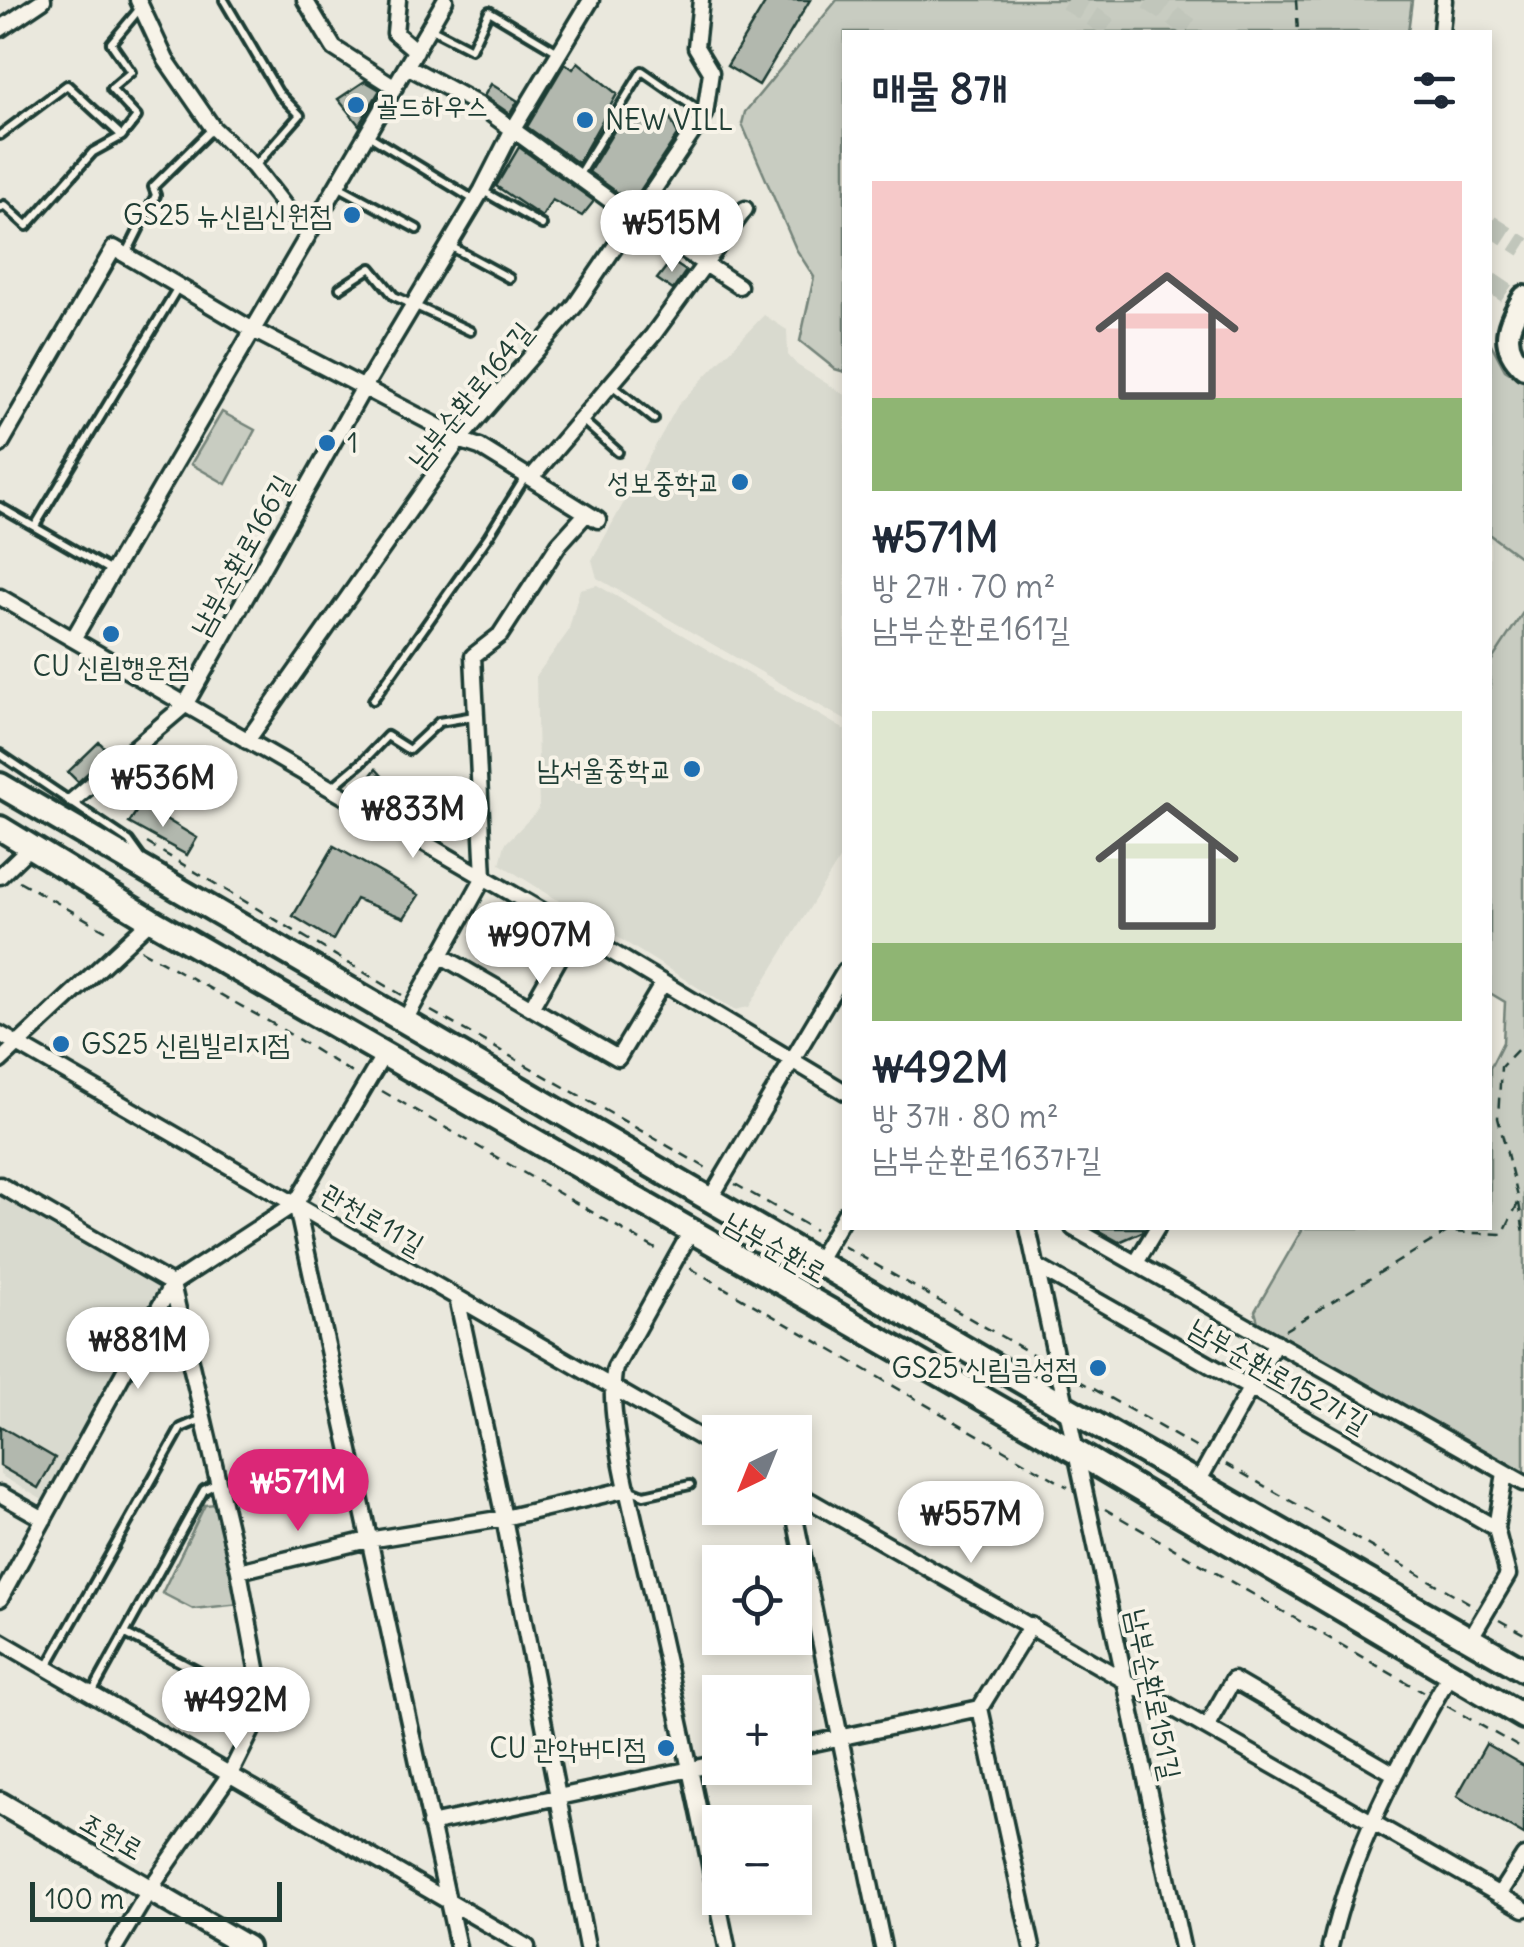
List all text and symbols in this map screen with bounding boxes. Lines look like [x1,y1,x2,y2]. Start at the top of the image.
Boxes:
text: 매물 8개 [872,63,1008,115]
icon: filters [1407,63,1462,118]
place label: 골드하우스 [376,87,489,123]
marker: 골드하우스 [345,94,367,116]
place label: NEW VILL [605,102,733,138]
marker: NEW VILL [574,109,596,131]
pin: ₩515M [602,190,742,275]
place label: GS25 뉴신림신원점 [123,197,332,233]
text: ₩515M [622,202,722,243]
marker: GS25 뉴신림신원점 [341,204,363,226]
icon: home [1077,246,1257,426]
street label: 남부순환로164길 [400,314,540,476]
place label: 1 [347,425,358,461]
marker: 1 [316,432,338,454]
place label: 성보중학교 [607,464,720,500]
street label: 남부순환로166길 [182,468,300,642]
marker: 성보중학교 [729,471,751,493]
text: ₩571M [872,511,999,563]
text: 방 2개 · 70 m² [872,566,1055,607]
text: 남부순환로161길 [872,608,1070,649]
marker: CU 신림행운점 [100,623,122,645]
place label: CU 신림행운점 [33,648,189,684]
pin: ₩536M [93,745,233,830]
place label: 남서울중학교 [537,751,672,787]
text: ₩536M [111,757,215,798]
marker: 남서울중학교 [681,758,703,780]
pin: ₩833M [343,776,483,861]
icon: home [1077,776,1257,956]
text: ₩833M [361,788,465,829]
pin: ₩907M [470,902,610,987]
text: ₩907M [488,914,592,955]
place label: GS25 신림빌리지점 [81,1026,290,1062]
marker: GS25 신림빌리지점 [50,1033,72,1055]
text: ₩492M [872,1041,1009,1093]
text: 방 3개 · 80 m² [872,1096,1059,1137]
text: 남부순환로163가길 [872,1138,1102,1179]
street label: 관천로11길 [315,1175,431,1263]
street label: 남부순환로 [718,1203,834,1291]
pin: ₩881M [68,1307,208,1392]
street label: 남부순환로152가길 [1183,1309,1375,1441]
text: ₩881M [88,1319,188,1360]
place label: GS25 신림금성점 [891,1350,1078,1386]
marker: GS25 신림금성점 [1087,1357,1109,1379]
north arrow [702,1415,812,1525]
map controls [702,1415,812,1915]
pin: ₩571M [228,1449,368,1534]
text: ₩571M [250,1461,346,1502]
pin: ₩557M [901,1481,1041,1566]
text: ₩557M [920,1493,1022,1534]
button: locate [702,1545,812,1655]
street label: 남부순환로151길 [1118,1605,1190,1783]
pin: ₩492M [166,1667,306,1752]
button: + [702,1675,812,1785]
text: ₩492M [184,1679,288,1720]
place label: CU 관악버디점 [489,1730,646,1766]
marker: CU 관악버디점 [655,1737,677,1759]
street label: 조원로 [74,1803,150,1867]
button: − [702,1805,812,1915]
scale bar [30,1877,282,1922]
text: 100 m [45,1881,124,1917]

